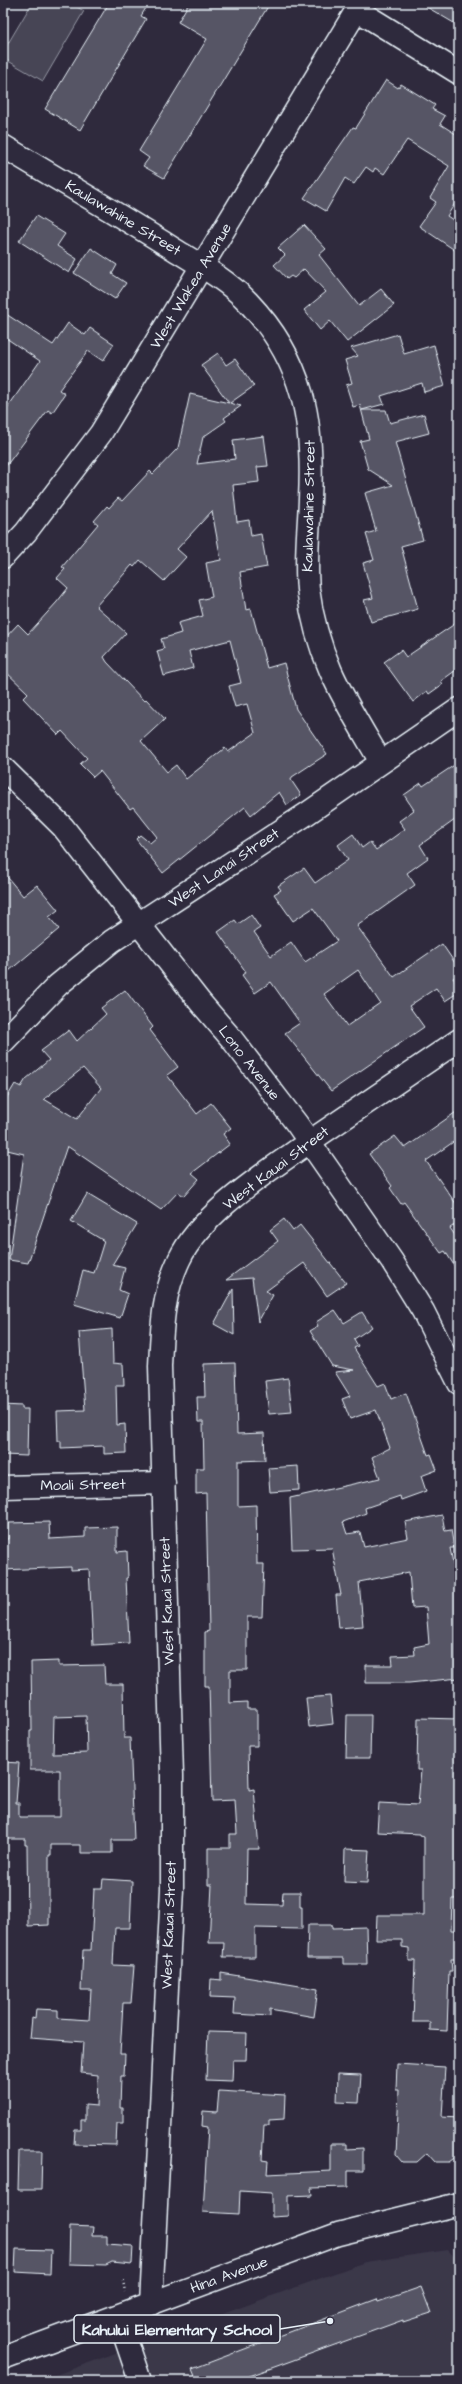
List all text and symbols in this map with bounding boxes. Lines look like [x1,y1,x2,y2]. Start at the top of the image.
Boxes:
street label: Kaulawahine Street [61,175,185,261]
street label: West Wakea Avenue [145,219,237,353]
street label: Kaulawahine Street [297,440,321,572]
street label: West Lanai Street [164,823,284,913]
street label: Lono Avenue [213,1021,285,1105]
street label: West Kauai Street [218,1121,334,1215]
street label: Moali Street [40,1474,126,1496]
street label: West Kauai Street [154,1537,180,1665]
street label: West Kauai Street [156,1861,182,1989]
street label: Hina Avenue [187,2251,271,2299]
callout: Kahului Elementary School [74,2315,280,2343]
text: Kahului Elementary School [82,2319,273,2342]

